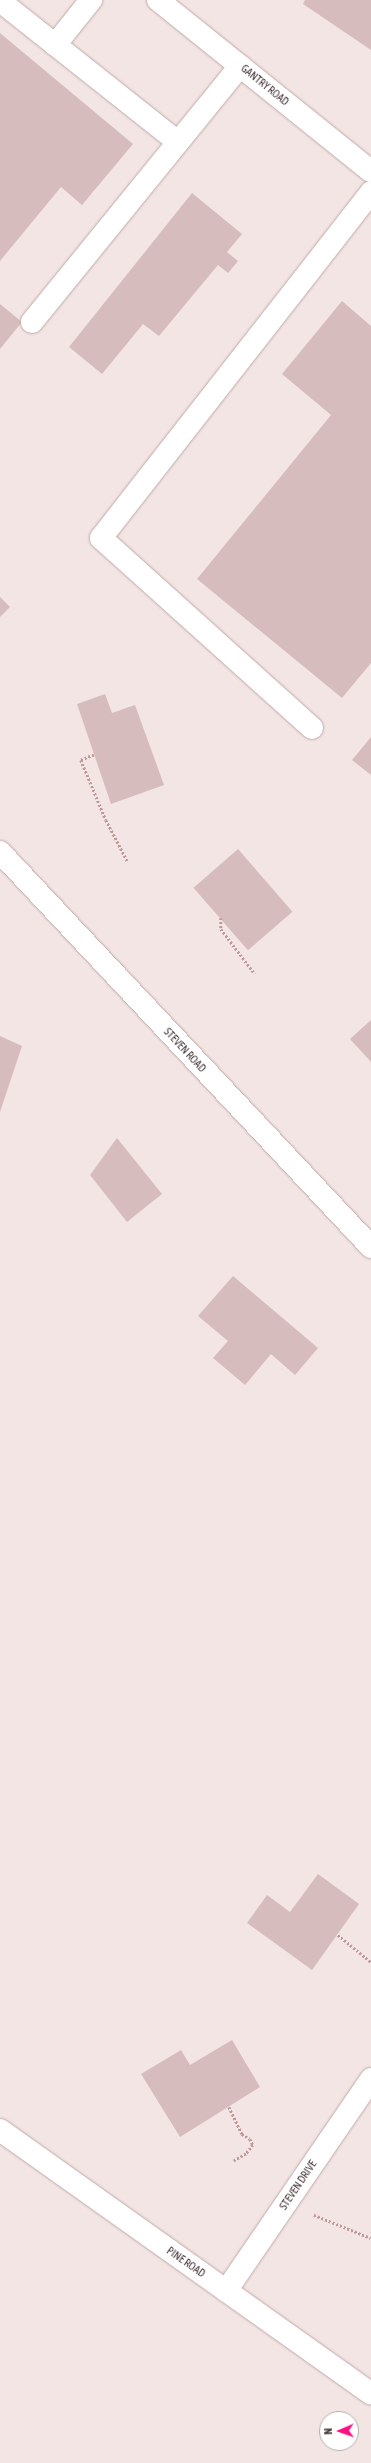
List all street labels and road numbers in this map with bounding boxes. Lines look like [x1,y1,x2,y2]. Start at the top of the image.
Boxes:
street label: GANTRY ROAD [238,62,292,108]
street label: STEVEN ROAD [161,1025,209,1075]
street label: STEVEN DRIVE [277,2158,319,2212]
street label: PINE ROAD [164,2244,208,2280]

